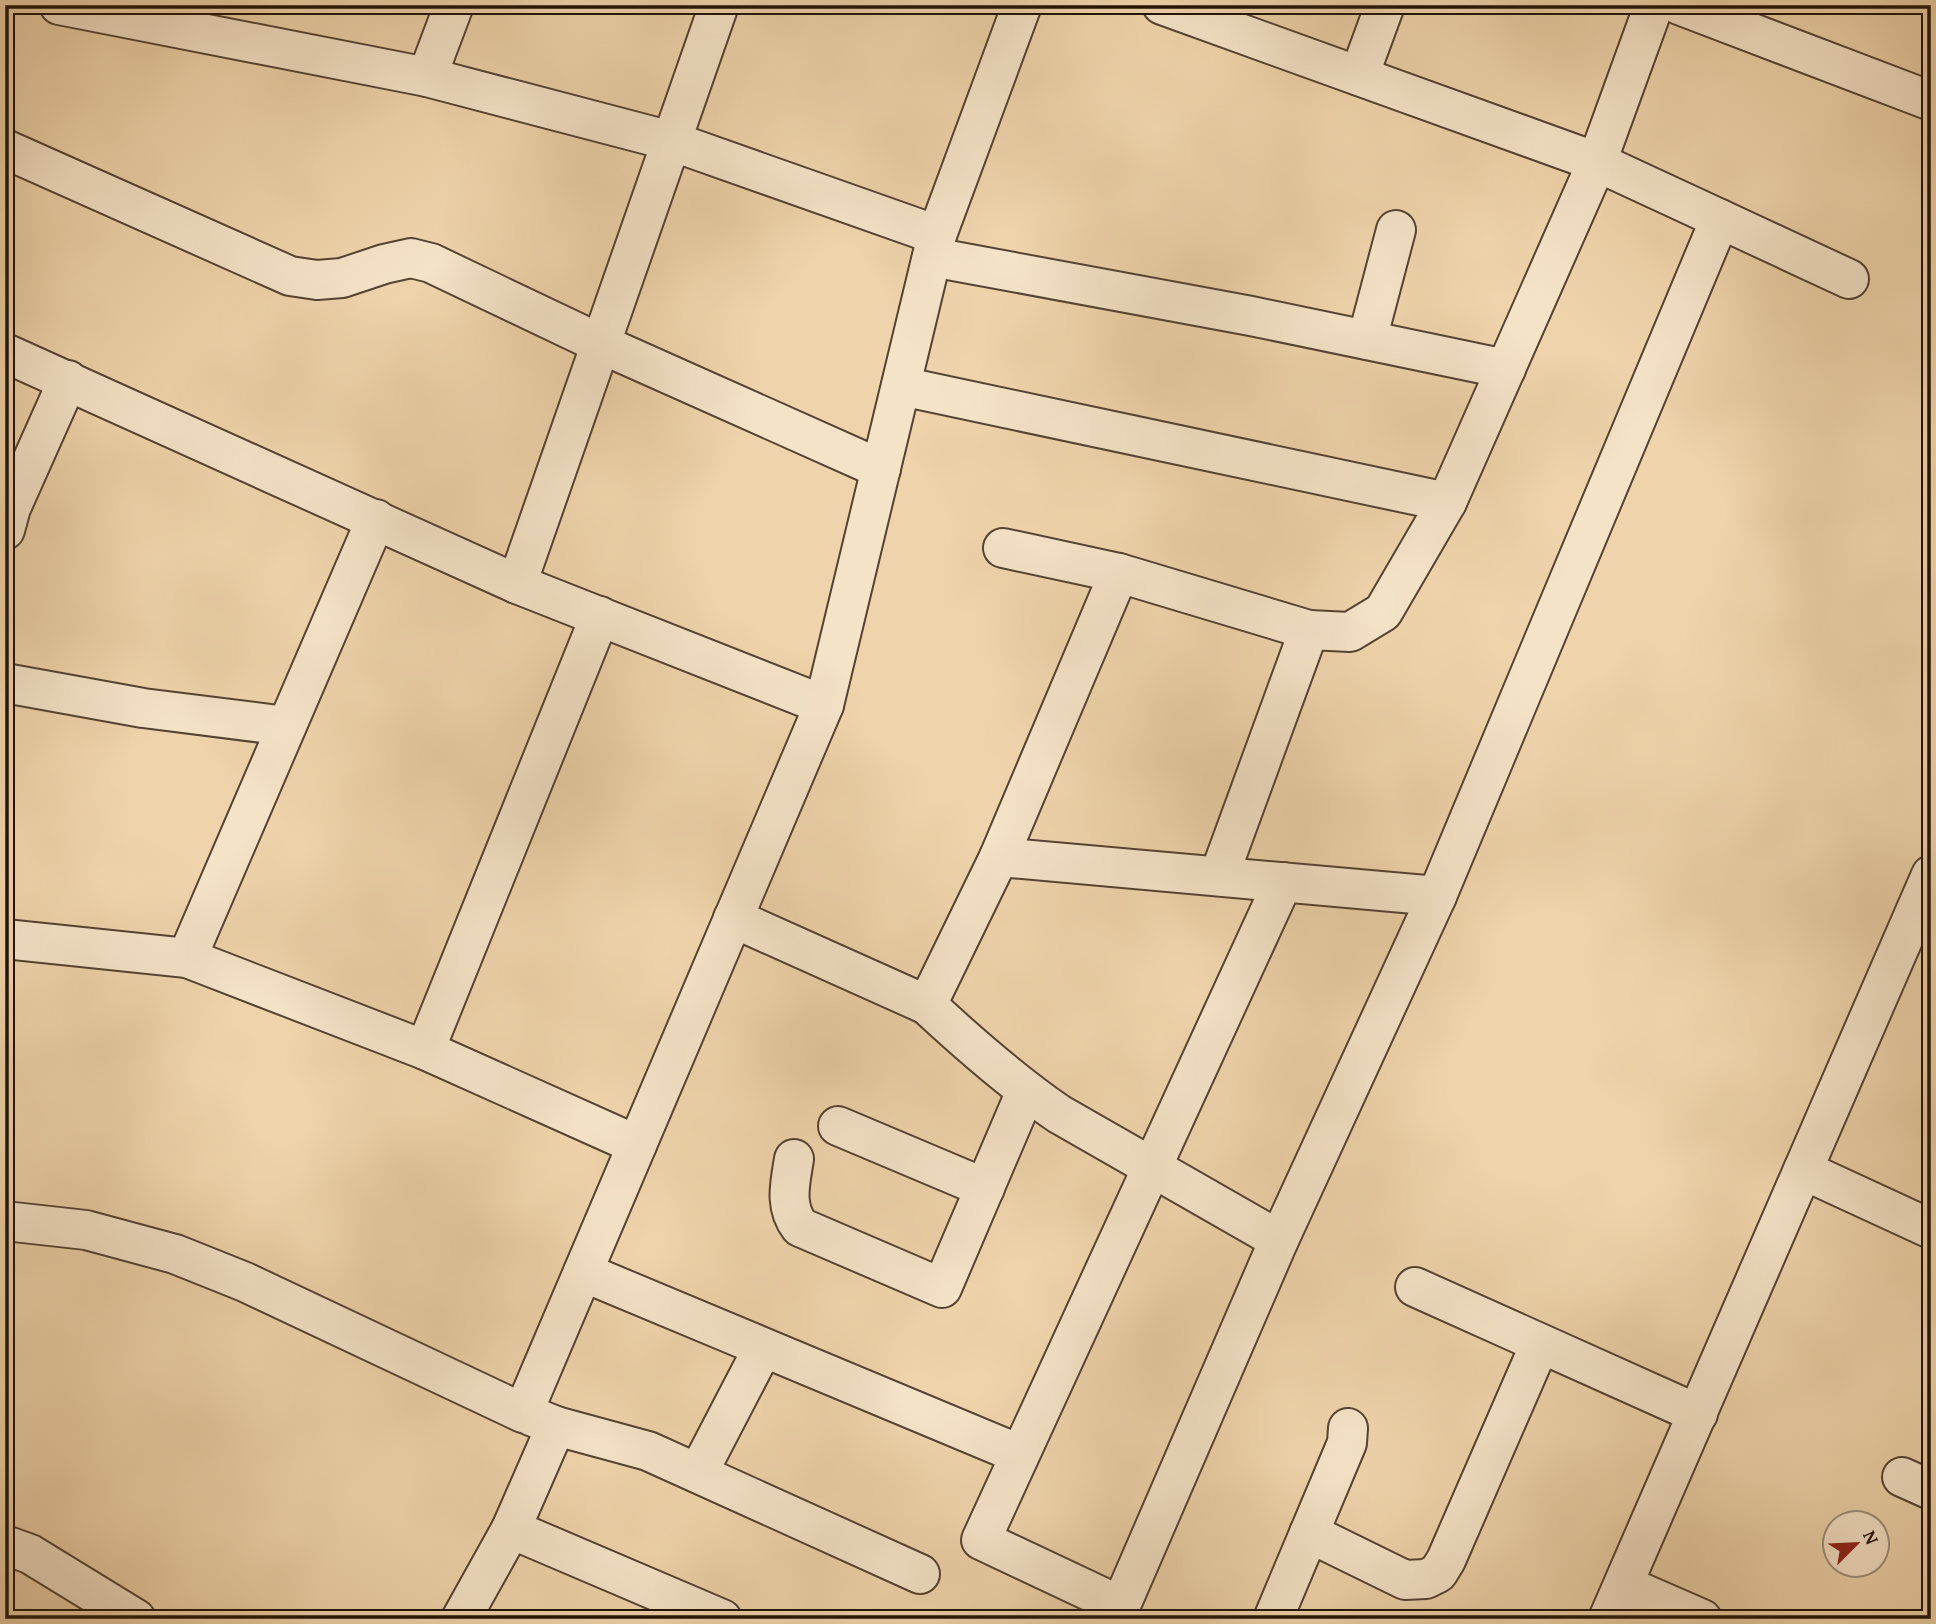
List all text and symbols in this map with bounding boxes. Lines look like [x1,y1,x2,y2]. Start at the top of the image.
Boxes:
north arrow [1820,1508,1890,1578]
text: N [1856,1526,1887,1549]

